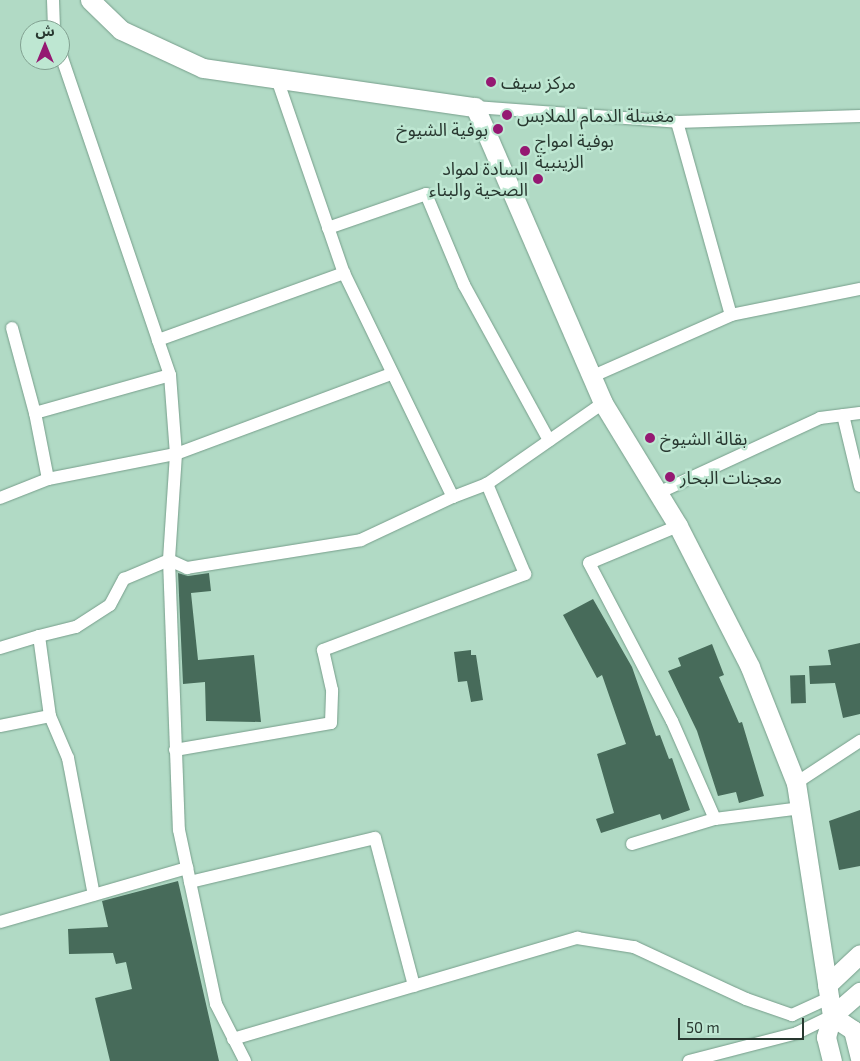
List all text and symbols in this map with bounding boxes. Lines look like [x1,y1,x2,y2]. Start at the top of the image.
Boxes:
north arrow [20,20,70,70]
text: ش [35,22,55,39]
place label: مركز سيف [501,71,576,93]
marker: مركز سيف [485,76,497,88]
place label: مغسلة الدمام للملابس [517,104,674,126]
marker: مغسلة الدمام للملابس [501,109,513,121]
place label: بوفية الشيوخ [396,118,488,140]
marker: بوفية الشيوخ [492,123,504,135]
place label: بوفية امواج الزينبية [535,130,614,172]
marker: بوفية امواج الزينبية [519,145,531,157]
place label: السادة لمواد الصحية والبناء [429,158,528,200]
marker: السادة لمواد الصحية والبناء [532,173,544,185]
place label: بقالة الشيوخ [660,427,747,449]
marker: بقالة الشيوخ [644,432,656,444]
place label: معجنات البحار [680,466,782,488]
marker: معجنات البحار [664,471,676,483]
scale bar [680,1008,806,1040]
text: 50 m [686,1018,720,1036]

